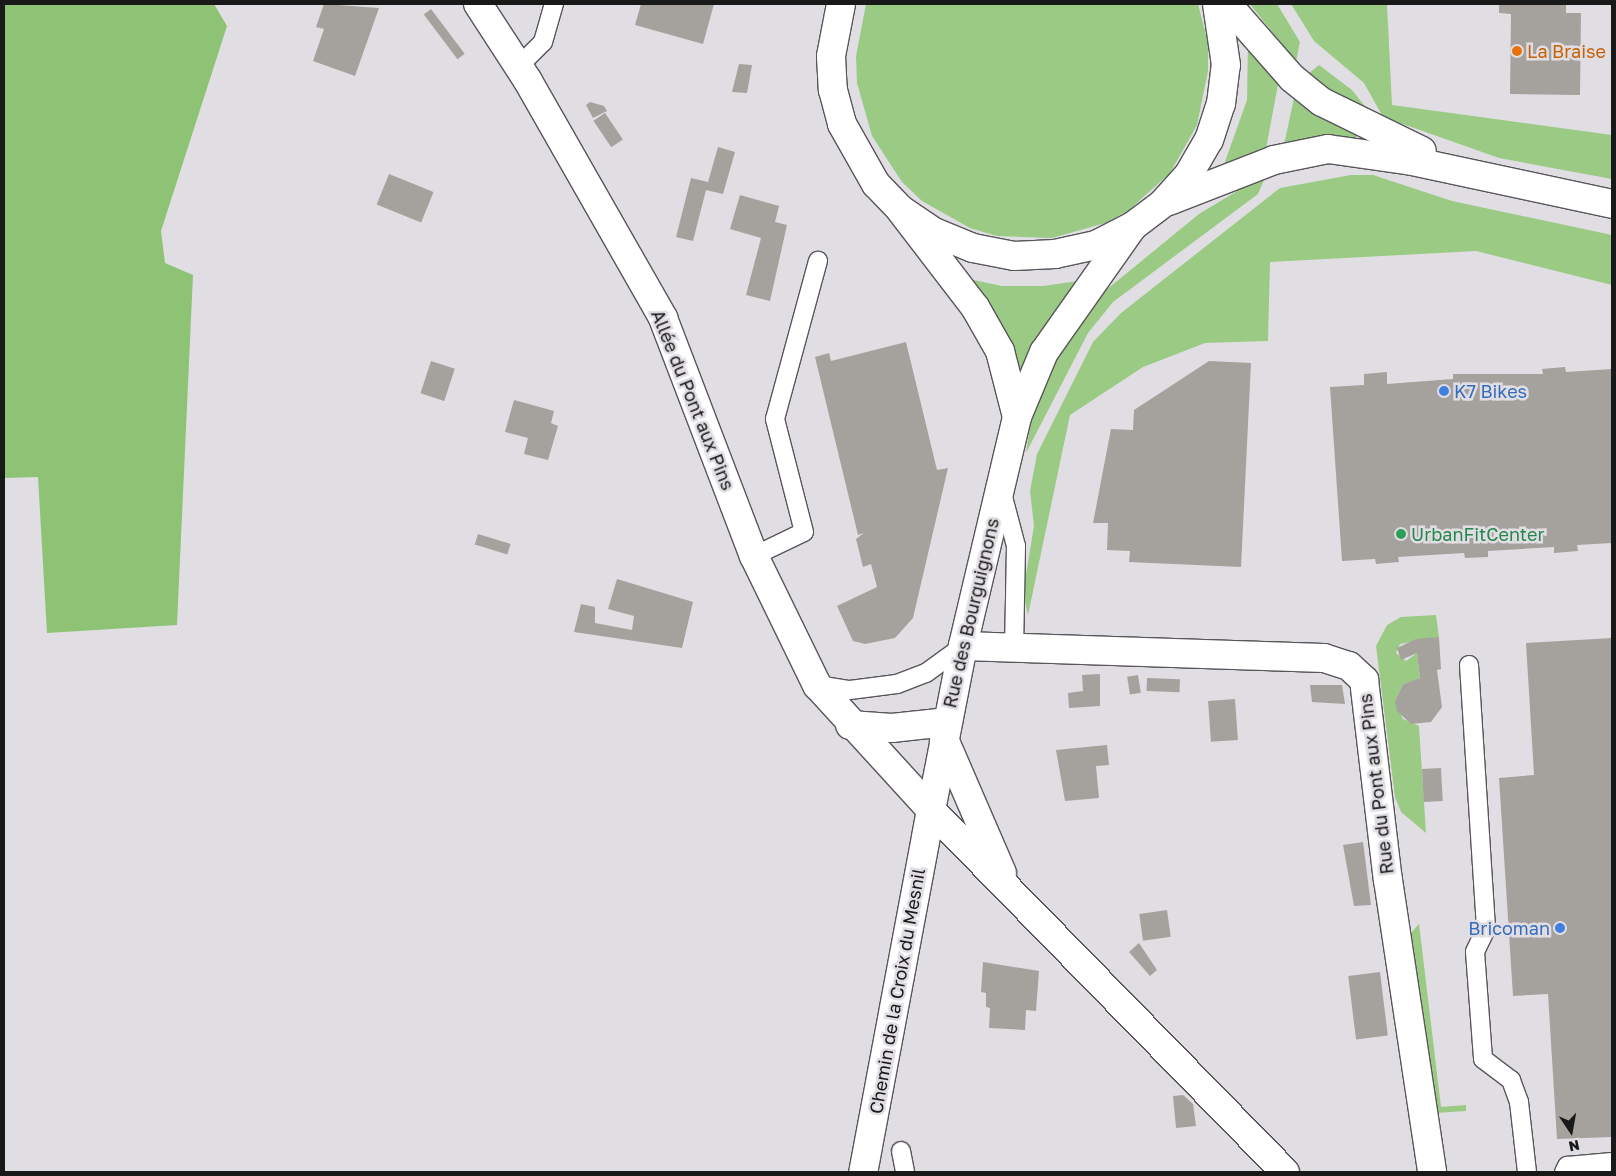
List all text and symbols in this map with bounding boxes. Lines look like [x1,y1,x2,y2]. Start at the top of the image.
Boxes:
place label: La Braise [1527,40,1606,62]
marker: La Braise [1511,45,1523,57]
street label: Allée du Pont aux Pins [647,307,739,493]
place label: K7 Bikes [1454,380,1527,402]
marker: K7 Bikes [1438,385,1450,397]
street label: Rue des Bourguignons [939,516,1003,710]
place label: UrbanFitCenter [1411,523,1544,545]
marker: UrbanFitCenter [1395,528,1407,540]
street label: Rue du Pont aux Pins [1354,692,1398,876]
street label: Chemin de la Croix du Mesnil [865,866,929,1116]
place label: Bricoman [1468,917,1550,939]
marker: Bricoman [1554,922,1566,934]
north arrow [1546,1106,1596,1156]
text: N [1567,1137,1581,1156]

